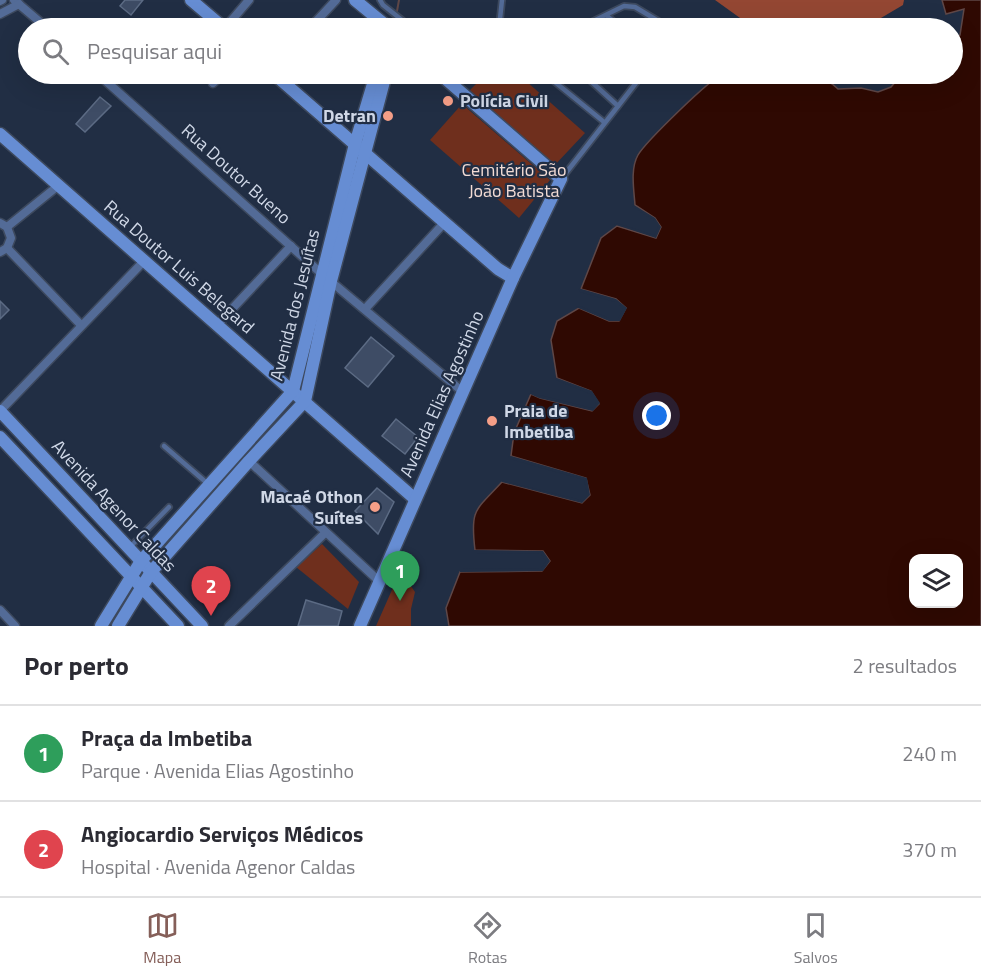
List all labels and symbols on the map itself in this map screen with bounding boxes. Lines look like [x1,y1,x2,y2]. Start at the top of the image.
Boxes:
place label: Polícia Civil [460,87,548,114]
marker: Polícia Civil [441,94,455,108]
place label: Detran [323,102,376,129]
marker: Detran [381,109,395,123]
street label: Rua Doutor Bueno [176,117,297,230]
park label: Cemitério São João Batista [461,156,567,204]
street label: Rua Doutor Luis Belegard [98,194,261,340]
street label: Avenida dos Jesuítas [263,226,326,383]
street label: Avenida Elias Agostinho [393,306,491,482]
place label: Praia de Imbetiba [504,397,573,445]
your location [642,401,671,430]
marker: Praia de Imbetiba [485,414,499,428]
street label: Avenida Agenor Caldas [46,433,183,578]
place label: Macaé Othon Suítes [260,483,363,531]
marker: Macaé Othon Suítes [368,500,382,514]
pin: 1 [380,552,420,601]
pin: 2 [192,566,230,616]

